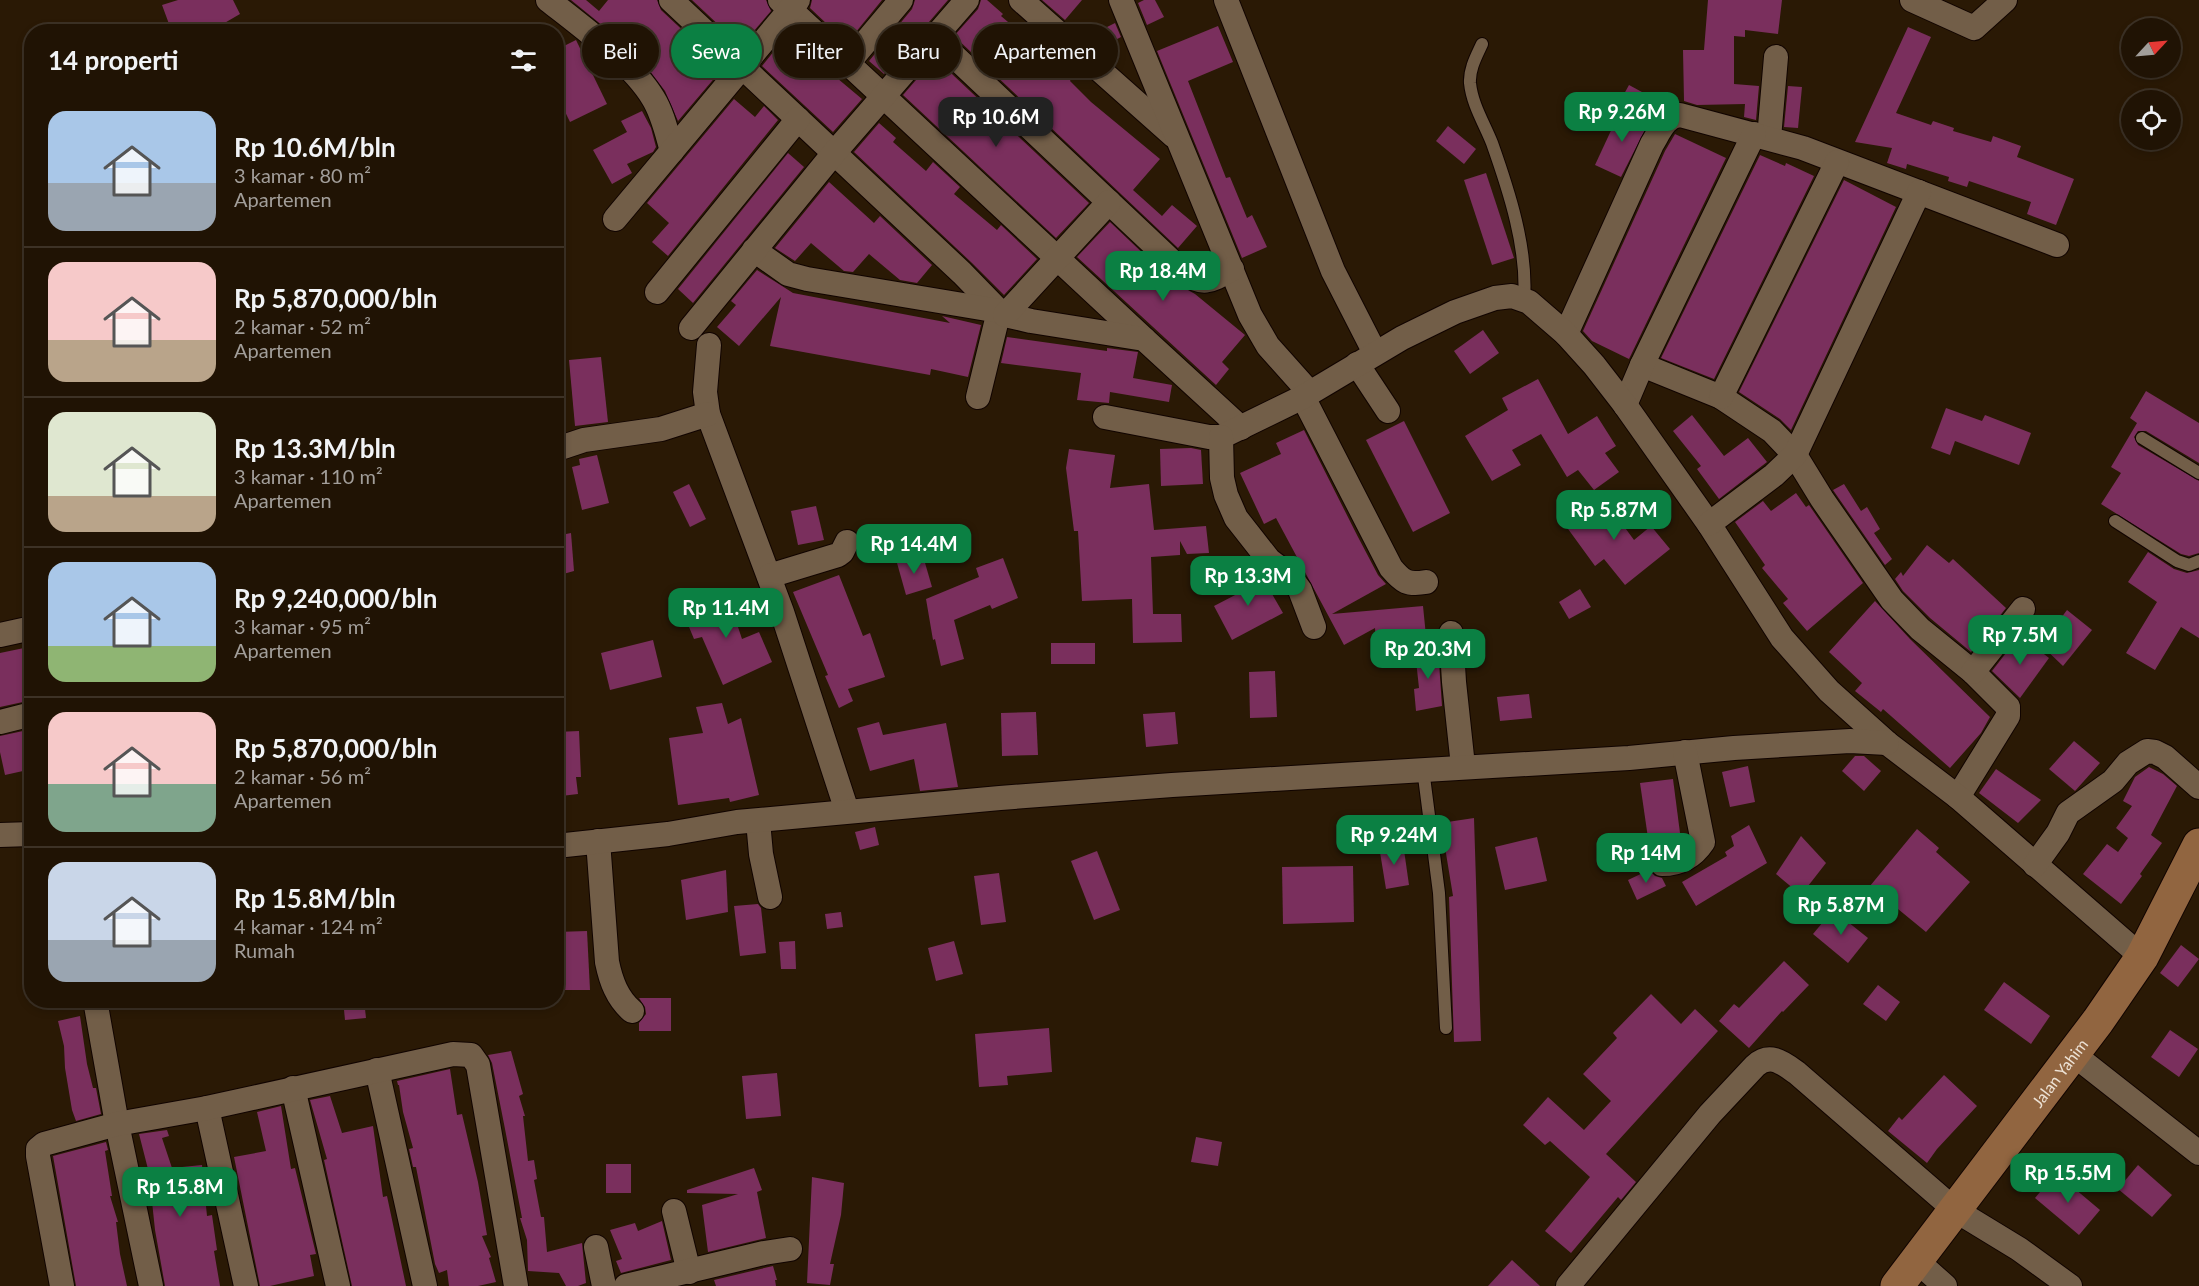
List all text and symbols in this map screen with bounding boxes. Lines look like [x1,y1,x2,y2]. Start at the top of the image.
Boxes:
north arrow [2121,18,2181,78]
map controls [2121,18,2181,150]
chip: Beli [582,24,659,78]
chip: Sewa [671,24,762,78]
chip: Filter [774,24,864,78]
chip: Baru [876,24,961,78]
chip: Apartemen [973,24,1118,78]
text: 14 properti [48,44,179,76]
icon: filters [507,44,540,77]
button: locate [2121,90,2181,150]
pin: Rp 9.26M [1560,92,1684,143]
pin: Rp 10.6M [934,97,1058,148]
text: Rp 9.26M [1578,99,1666,123]
text: Rp 10.6M [952,104,1040,128]
text: Rp 10.6M/bln [234,131,396,163]
icon: home [96,135,168,207]
text: 3 kamar · 80 m² [234,163,371,187]
text: Apartemen [234,187,332,211]
pin: Rp 18.4M [1101,251,1225,302]
text: Rp 18.4M [1119,258,1207,282]
text: Rp 5,870,000/bln [234,282,437,314]
icon: home [96,286,168,358]
text: 2 kamar · 52 m² [234,314,371,338]
text: Apartemen [234,338,332,362]
text: Rp 13.3M/bln [234,432,396,464]
icon: home [96,436,168,508]
text: 3 kamar · 110 m² [234,464,383,488]
text: Apartemen [234,488,332,512]
pin: Rp 5.87M [1552,490,1676,541]
text: Rp 5.87M [1570,497,1658,521]
pin: Rp 14.4M [852,524,976,575]
text: Rp 14.4M [870,531,958,555]
pin: Rp 13.3M [1186,556,1310,607]
text: Rp 13.3M [1204,563,1292,587]
text: Rp 9,240,000/bln [234,582,437,614]
icon: home [96,586,168,658]
pin: Rp 11.4M [664,588,788,639]
text: Rp 11.4M [682,595,770,619]
text: 3 kamar · 95 m² [234,614,371,638]
pin: Rp 7.5M [1965,615,2075,666]
text: Rp 7.5M [1982,622,2058,646]
pin: Rp 20.3M [1366,629,1490,680]
text: Rp 20.3M [1384,636,1472,660]
text: Apartemen [234,638,332,662]
text: Rp 5,870,000/bln [234,732,437,764]
icon: home [96,736,168,808]
text: 2 kamar · 56 m² [234,764,371,788]
text: Apartemen [234,788,332,812]
pin: Rp 9.24M [1332,815,1456,866]
text: Rp 9.24M [1350,822,1438,846]
pin: Rp 14M [1597,833,1695,884]
text: Rp 14M [1610,840,1682,864]
text: Rp 15.8M/bln [234,882,396,914]
pin: Rp 5.87M [1779,885,1903,936]
icon: home [96,886,168,958]
text: Rp 5.87M [1797,892,1885,916]
text: 4 kamar · 124 m² [234,914,383,938]
text: Rumah [234,938,295,962]
street label: Jalan Yahim [2027,1035,2091,1110]
pin: Rp 15.5M [2006,1153,2130,1204]
text: Rp 15.5M [2024,1160,2112,1184]
pin: Rp 15.8M [118,1167,242,1218]
text: Rp 15.8M [136,1174,224,1198]

